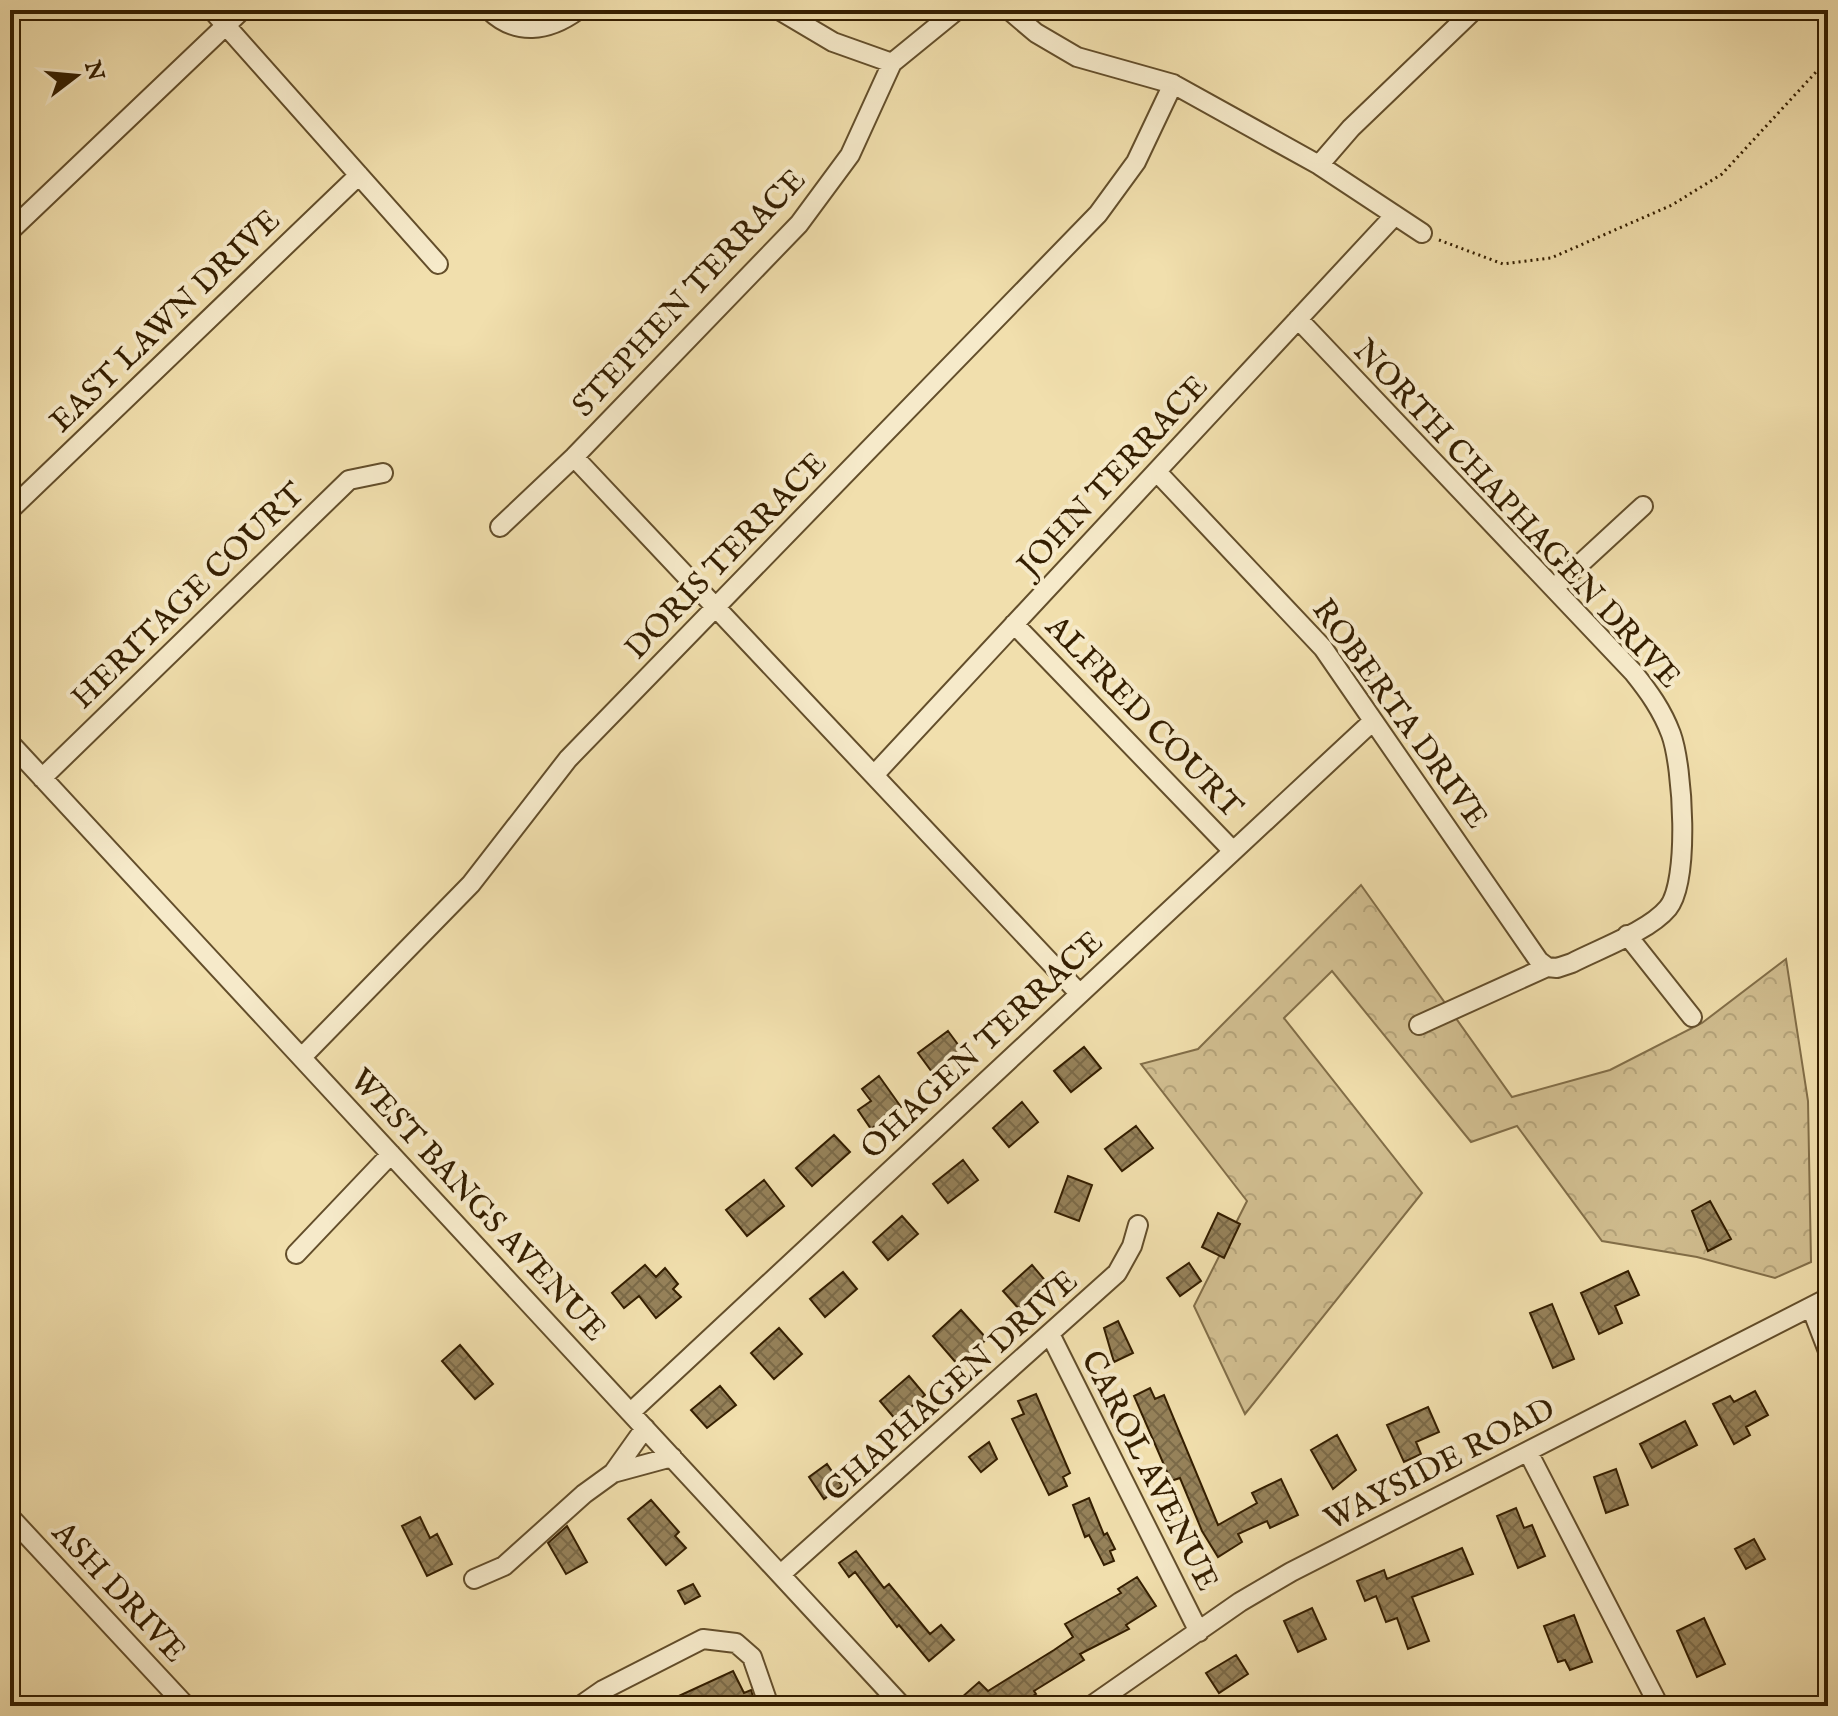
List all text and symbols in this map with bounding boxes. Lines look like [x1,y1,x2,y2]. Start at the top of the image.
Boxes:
north arrow [36,36,116,116]
text: N [77,57,109,84]
street label: STEPHEN TERRACE [564,161,816,426]
street label: EAST LAWN DRIVE [42,201,290,442]
street label: NORTH CHAPHAGEN DRIVE [1343,332,1689,698]
street label: JOHN TERRACE [1008,367,1218,588]
street label: DORIS TERRACE [617,444,836,669]
street label: HERITAGE COURT [63,475,314,719]
street label: ROBERTA DRIVE [1302,591,1496,837]
street label: ALFRED COURT [1035,607,1251,828]
street label: OHAGEN TERRACE [853,923,1113,1169]
street label: WEST BANGS AVENUE [340,1061,614,1351]
street label: CHAPHAGEN DRIVE [816,1262,1087,1512]
street label: CAROL AVENUE [1071,1344,1227,1598]
street label: WAYSIDE ROAD [1318,1389,1562,1541]
street label: ASH DRIVE [42,1513,194,1672]

